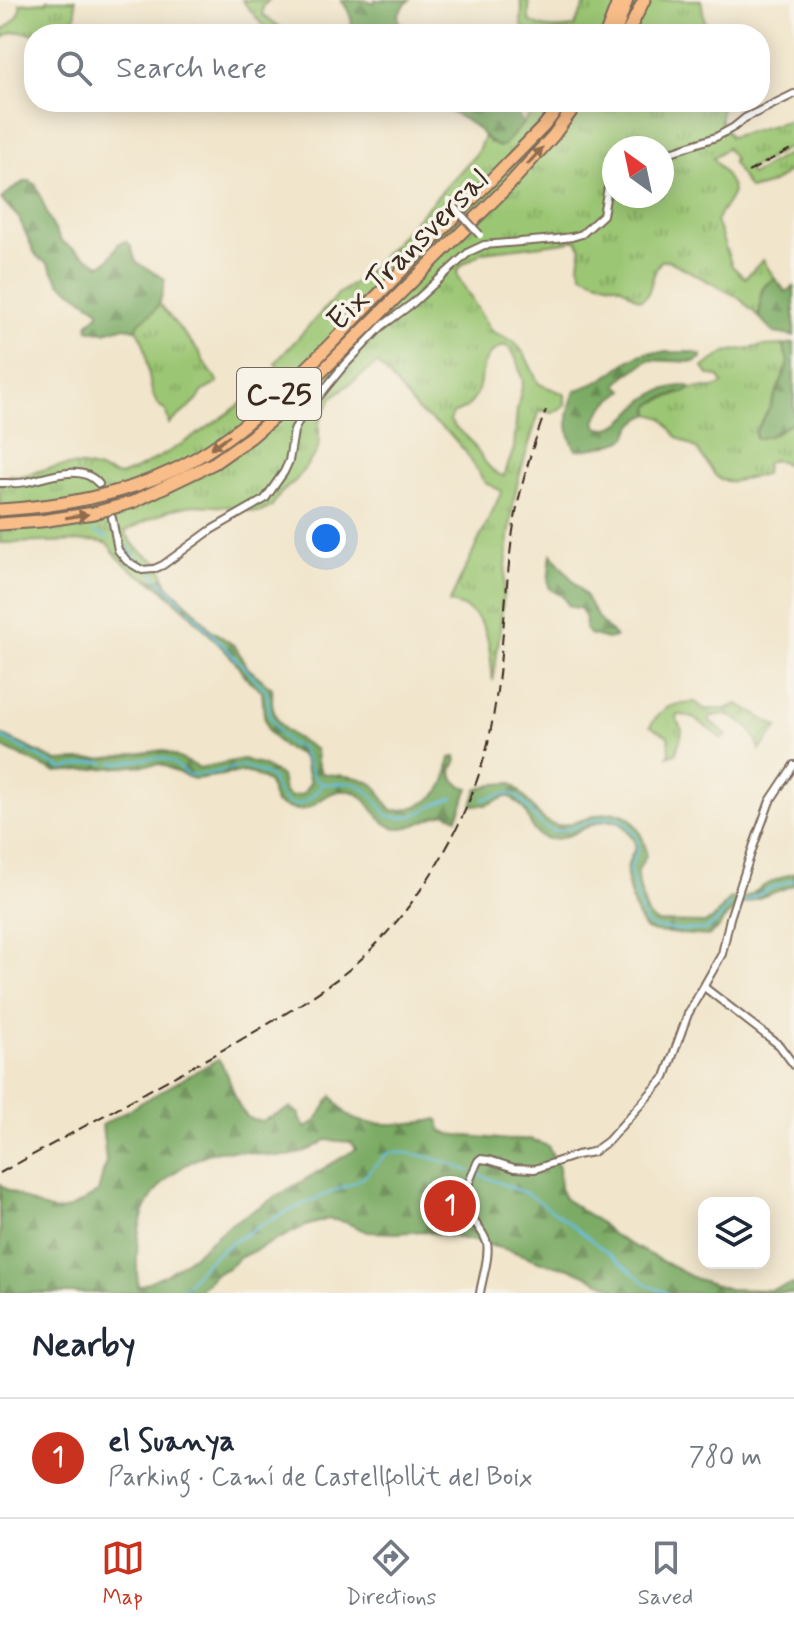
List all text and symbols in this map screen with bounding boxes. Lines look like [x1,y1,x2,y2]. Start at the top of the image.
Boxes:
search box [24,24,770,112]
icon: search [52,46,96,90]
text: Search here [116,49,267,88]
north arrow [602,136,674,208]
one-way arrow [526,146,543,166]
street label: Eix Transversal [318,160,499,341]
road number: C-25 [237,368,321,420]
one-way arrow [210,434,231,449]
one-way arrow [65,509,90,521]
your location [306,518,346,558]
pin: 1 [424,1176,476,1236]
map controls [698,1197,770,1269]
button: layers [698,1197,770,1269]
text: Nearby [32,1323,136,1368]
text: el Suanya [108,1422,235,1461]
text: 1 [52,1441,64,1475]
text: 780 m [689,1441,762,1475]
text: Parking · Camí de Castellfollit del Boix [108,1461,533,1495]
tab: Map [101,1536,145,1612]
tab: Directions [346,1536,436,1612]
tab: Saved [638,1536,693,1612]

